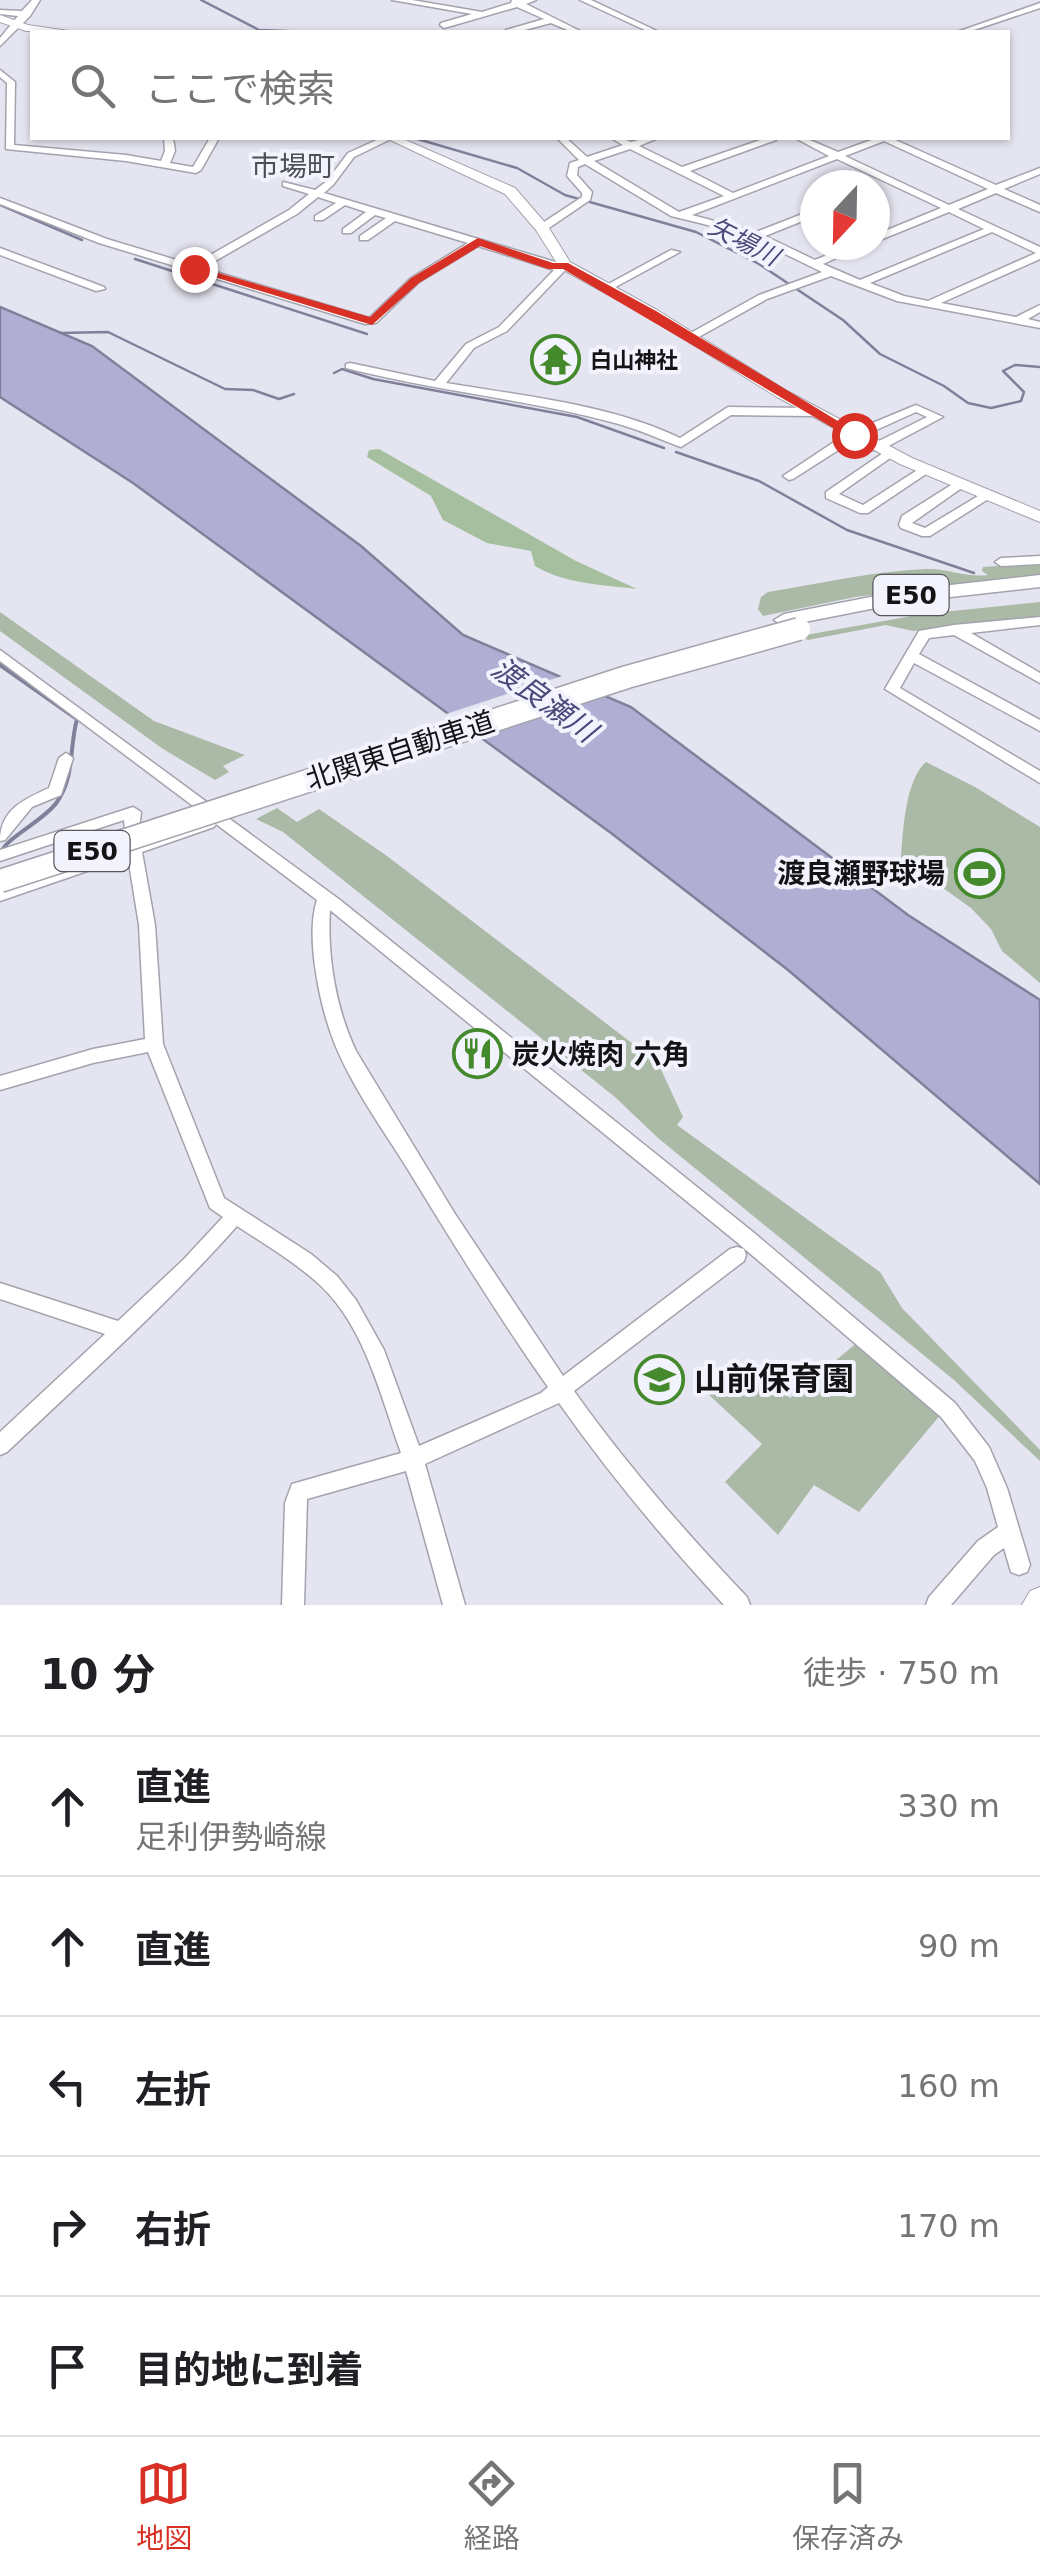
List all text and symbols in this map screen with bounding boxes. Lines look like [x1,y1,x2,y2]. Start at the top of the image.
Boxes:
search box [30,30,1010,140]
icon: search [65,58,120,113]
text: ここで検索 [145,67,335,111]
district label: 市場町 [251,150,335,183]
north arrow [800,170,890,260]
water label: 矢場川 [704,211,786,273]
route end [172,247,218,293]
temple icon: 白山神社 [529,334,581,386]
place label: 白山神社 [590,348,678,373]
route start [832,413,878,459]
road number: E50 [874,575,948,615]
water label: 渡良瀬川 [485,650,606,751]
street label: 北関東自動車道 [302,704,498,796]
road number: E50 [54,831,130,871]
sports icon: 渡良瀬野球場 [954,847,1006,899]
place label: 渡良瀬野球場 [777,857,945,890]
restaurant icon: 炭火焼肉 六角 [451,1028,503,1080]
place label: 炭火焼肉 六角 [512,1038,690,1071]
school or university icon: 山前保育園 [633,1353,685,1405]
place label: 山前保育園 [694,1360,854,1398]
text: 10 分 [40,1650,155,1699]
text: 徒歩 · 750 m [803,1654,1000,1692]
text: 直進 [135,1765,211,1809]
icon: ahead [40,1779,95,1834]
text: 330 m [898,1787,1000,1825]
text: 足利伊勢崎線 [135,1818,327,1856]
icon: ahead [40,1919,95,1974]
text: 90 m [918,1927,1000,1965]
text: 直進 [135,1928,211,1972]
icon: left [40,2059,95,2114]
text: 160 m [898,2067,1000,2105]
text: 左折 [135,2068,211,2112]
icon: right [40,2199,95,2254]
text: 170 m [898,2207,1000,2245]
text: 右折 [135,2208,211,2252]
icon: arrive [40,2339,95,2394]
text: 目的地に到着 [135,2348,363,2392]
tab: 地図 [136,2456,192,2556]
tab: 経路 [464,2456,520,2556]
tab: 保存済み [792,2456,904,2556]

